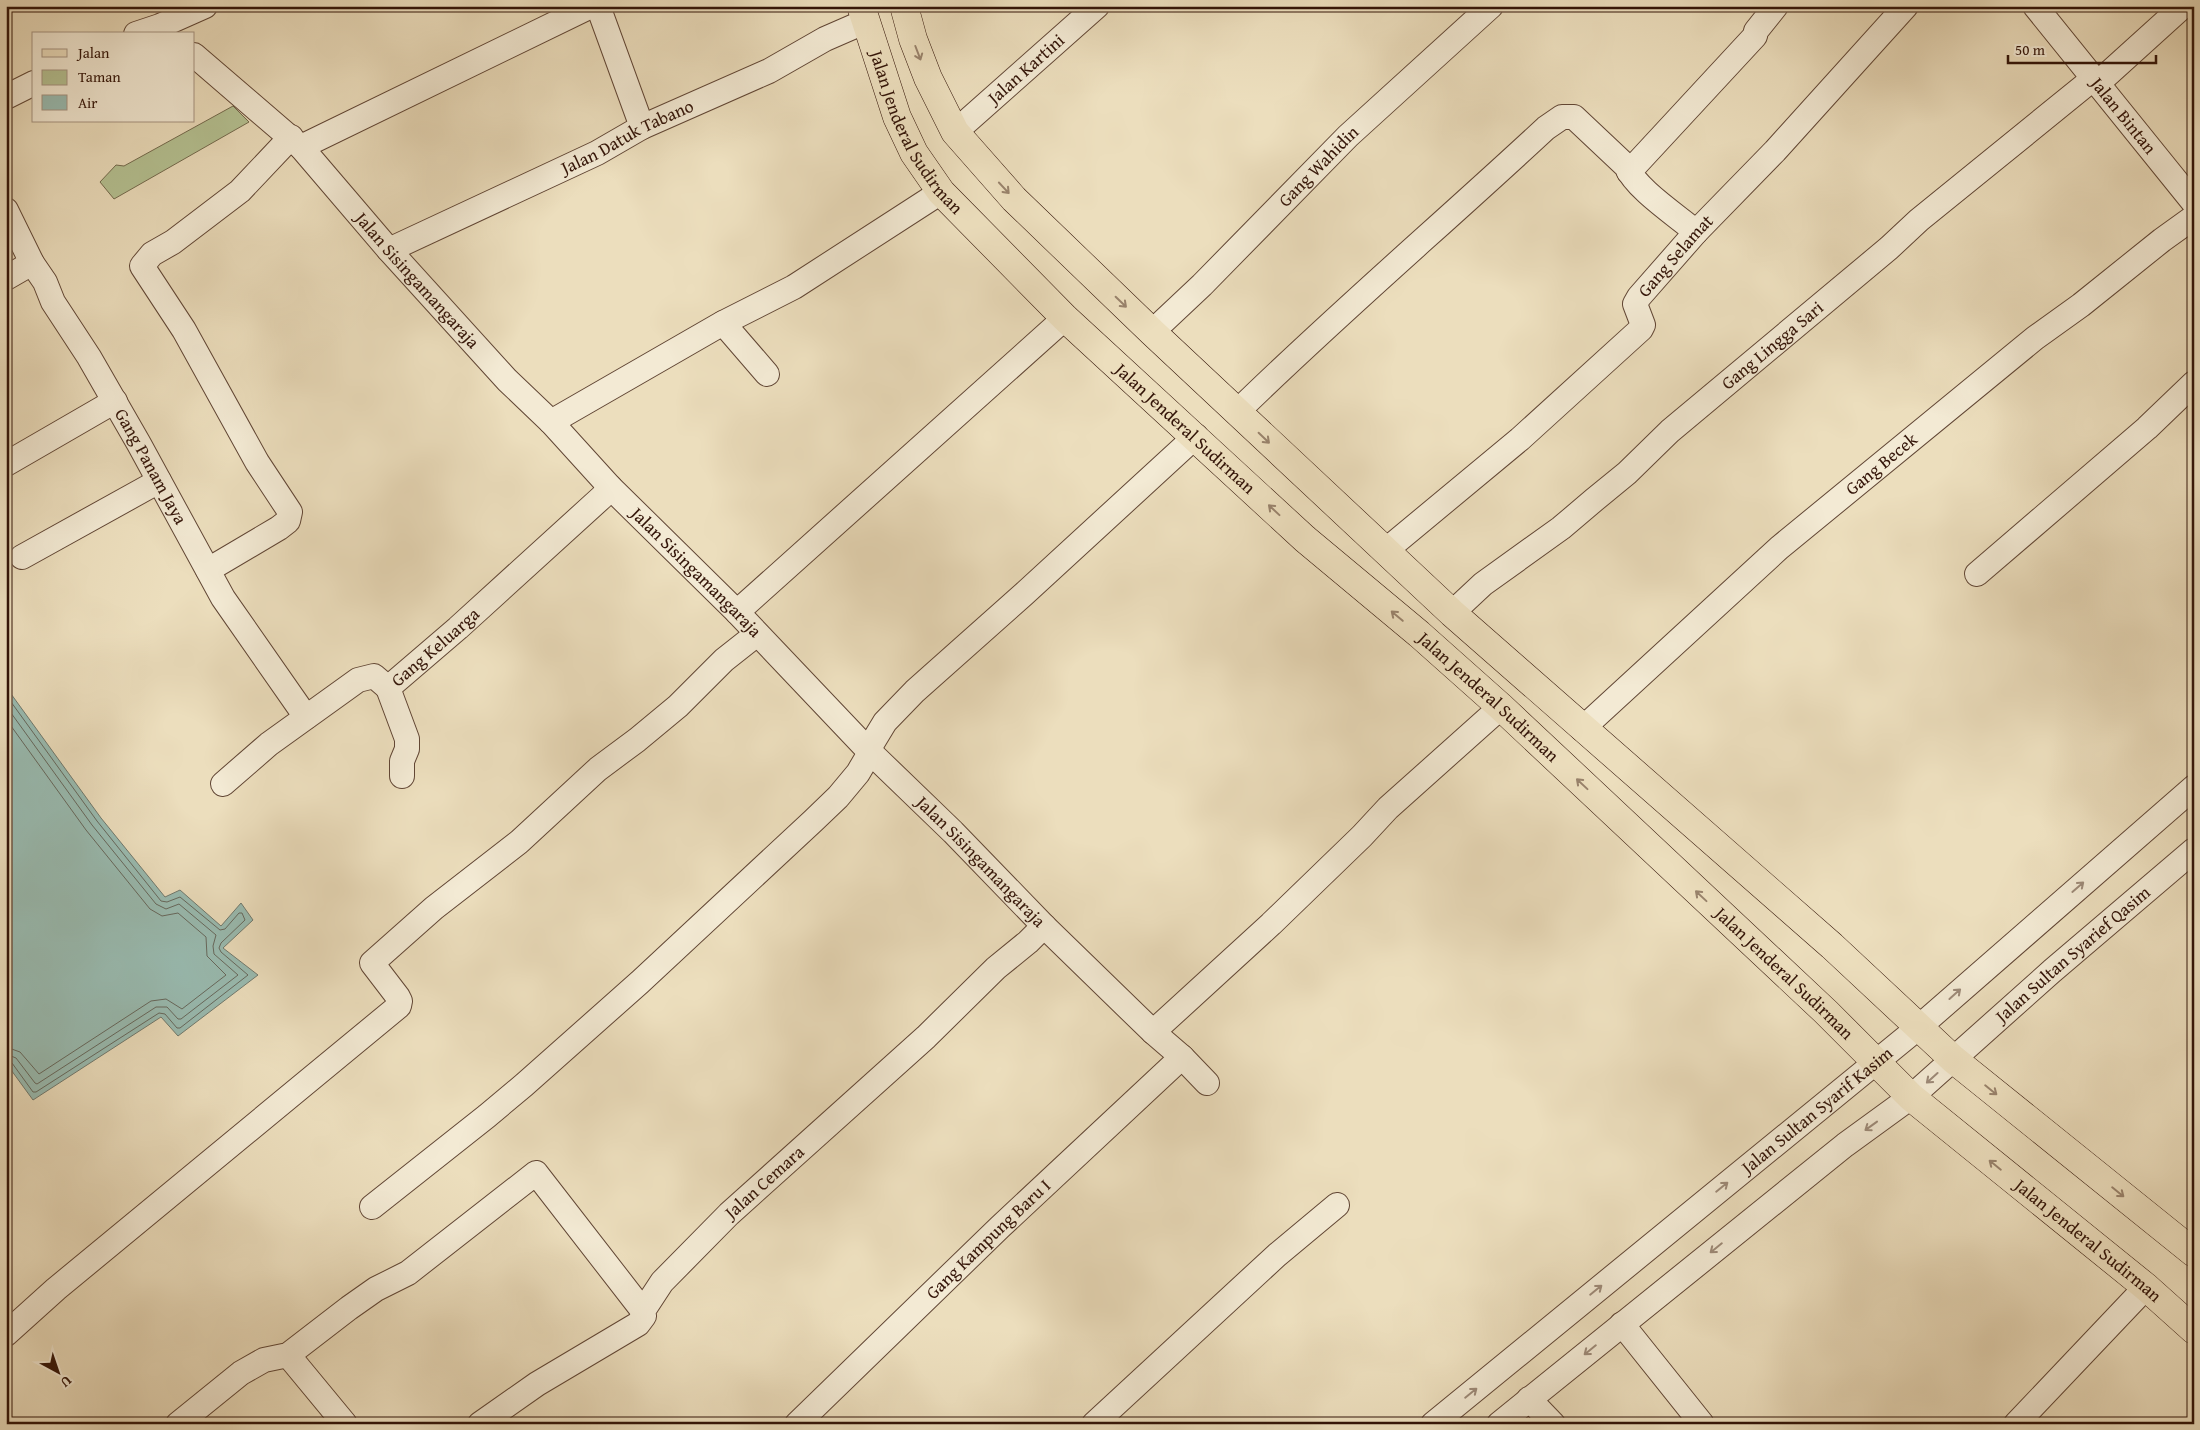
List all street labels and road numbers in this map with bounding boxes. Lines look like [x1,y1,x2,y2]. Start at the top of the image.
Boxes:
street label: Jalan Kartini [980,27,1070,112]
street label: Jalan Jenderal Sudirman [863,45,970,220]
street label: Jalan Bintan [2083,69,2163,160]
street label: Jalan Datuk Tabano [555,92,698,182]
street label: Gang Wahidin [1272,119,1364,213]
street label: Jalan Sisingamangaraja [348,204,486,355]
street label: Gang Selamat [1631,208,1720,303]
street label: Gang Lingga Sari [1715,294,1829,396]
street label: Jalan Jenderal Sudirman [1108,355,1262,500]
street label: Gang Panam Jaya [108,403,195,530]
street label: Gang Becek [1839,425,1924,501]
street label: Jalan Sisingamangaraja [623,499,769,644]
street label: Gang Keluarga [385,600,486,693]
street label: Jalan Jenderal Sudirman [1410,624,1565,768]
street label: Jalan Sisingamangaraja [909,788,1053,934]
street label: Jalan Sultan Syarief Qasim [1988,879,2156,1030]
street label: Jalan Jenderal Sudirman [1707,899,1860,1046]
street label: Jalan Sultan Syarif Kasim [1734,1039,1899,1181]
street label: Jalan Cemara [717,1138,810,1226]
street label: Jalan Jenderal Sudirman [2007,1171,2168,1308]
street label: Gang Kampung Baru I [919,1172,1056,1305]

